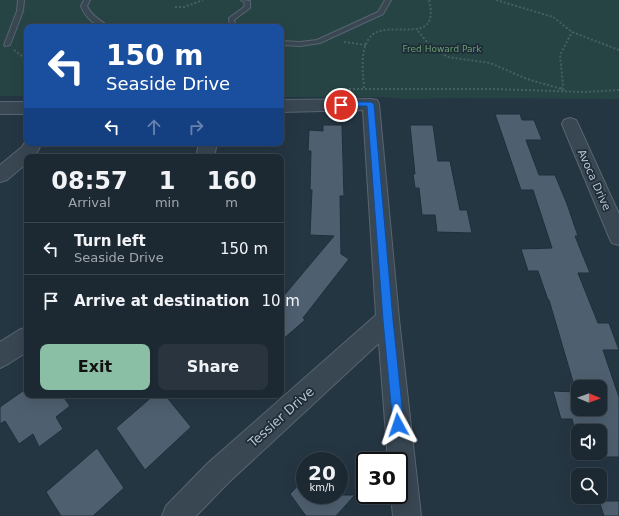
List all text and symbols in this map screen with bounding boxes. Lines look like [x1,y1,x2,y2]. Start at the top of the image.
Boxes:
text: 150 m [106,39,203,72]
icon: left [40,40,92,92]
park label: Fred Howard Park [403,44,482,54]
text: Seaside Drive [106,73,230,94]
pin [324,88,358,122]
icon: arrive [330,94,352,116]
icon: left [101,116,123,138]
icon: ahead [143,116,165,138]
icon: right [185,116,207,138]
street label: Avoca Drive [575,147,613,213]
text: 08:57 [51,167,128,195]
text: 1 [159,167,175,195]
text: 160 [207,167,257,195]
text: Arrival [68,195,111,210]
text: min [155,195,179,210]
text: m [225,195,238,210]
text: Turn left [74,232,146,250]
icon: left [40,238,62,260]
text: 150 m [220,240,268,258]
text: Seaside Drive [74,250,164,265]
icon: arrive [40,290,62,312]
text: Arrive at destination [74,292,249,310]
text: 10 m [261,292,300,310]
button: Exit [40,344,150,390]
button: Share [158,344,268,390]
north arrow [571,380,607,416]
map controls [571,380,607,504]
street label: Tessier Drive [244,384,317,451]
position arrow [377,404,419,446]
button: sound [571,424,607,460]
speed limit sign: 30 [356,452,408,504]
text: 20 [308,461,336,485]
button: search [571,468,607,504]
text: km/h [309,482,335,493]

